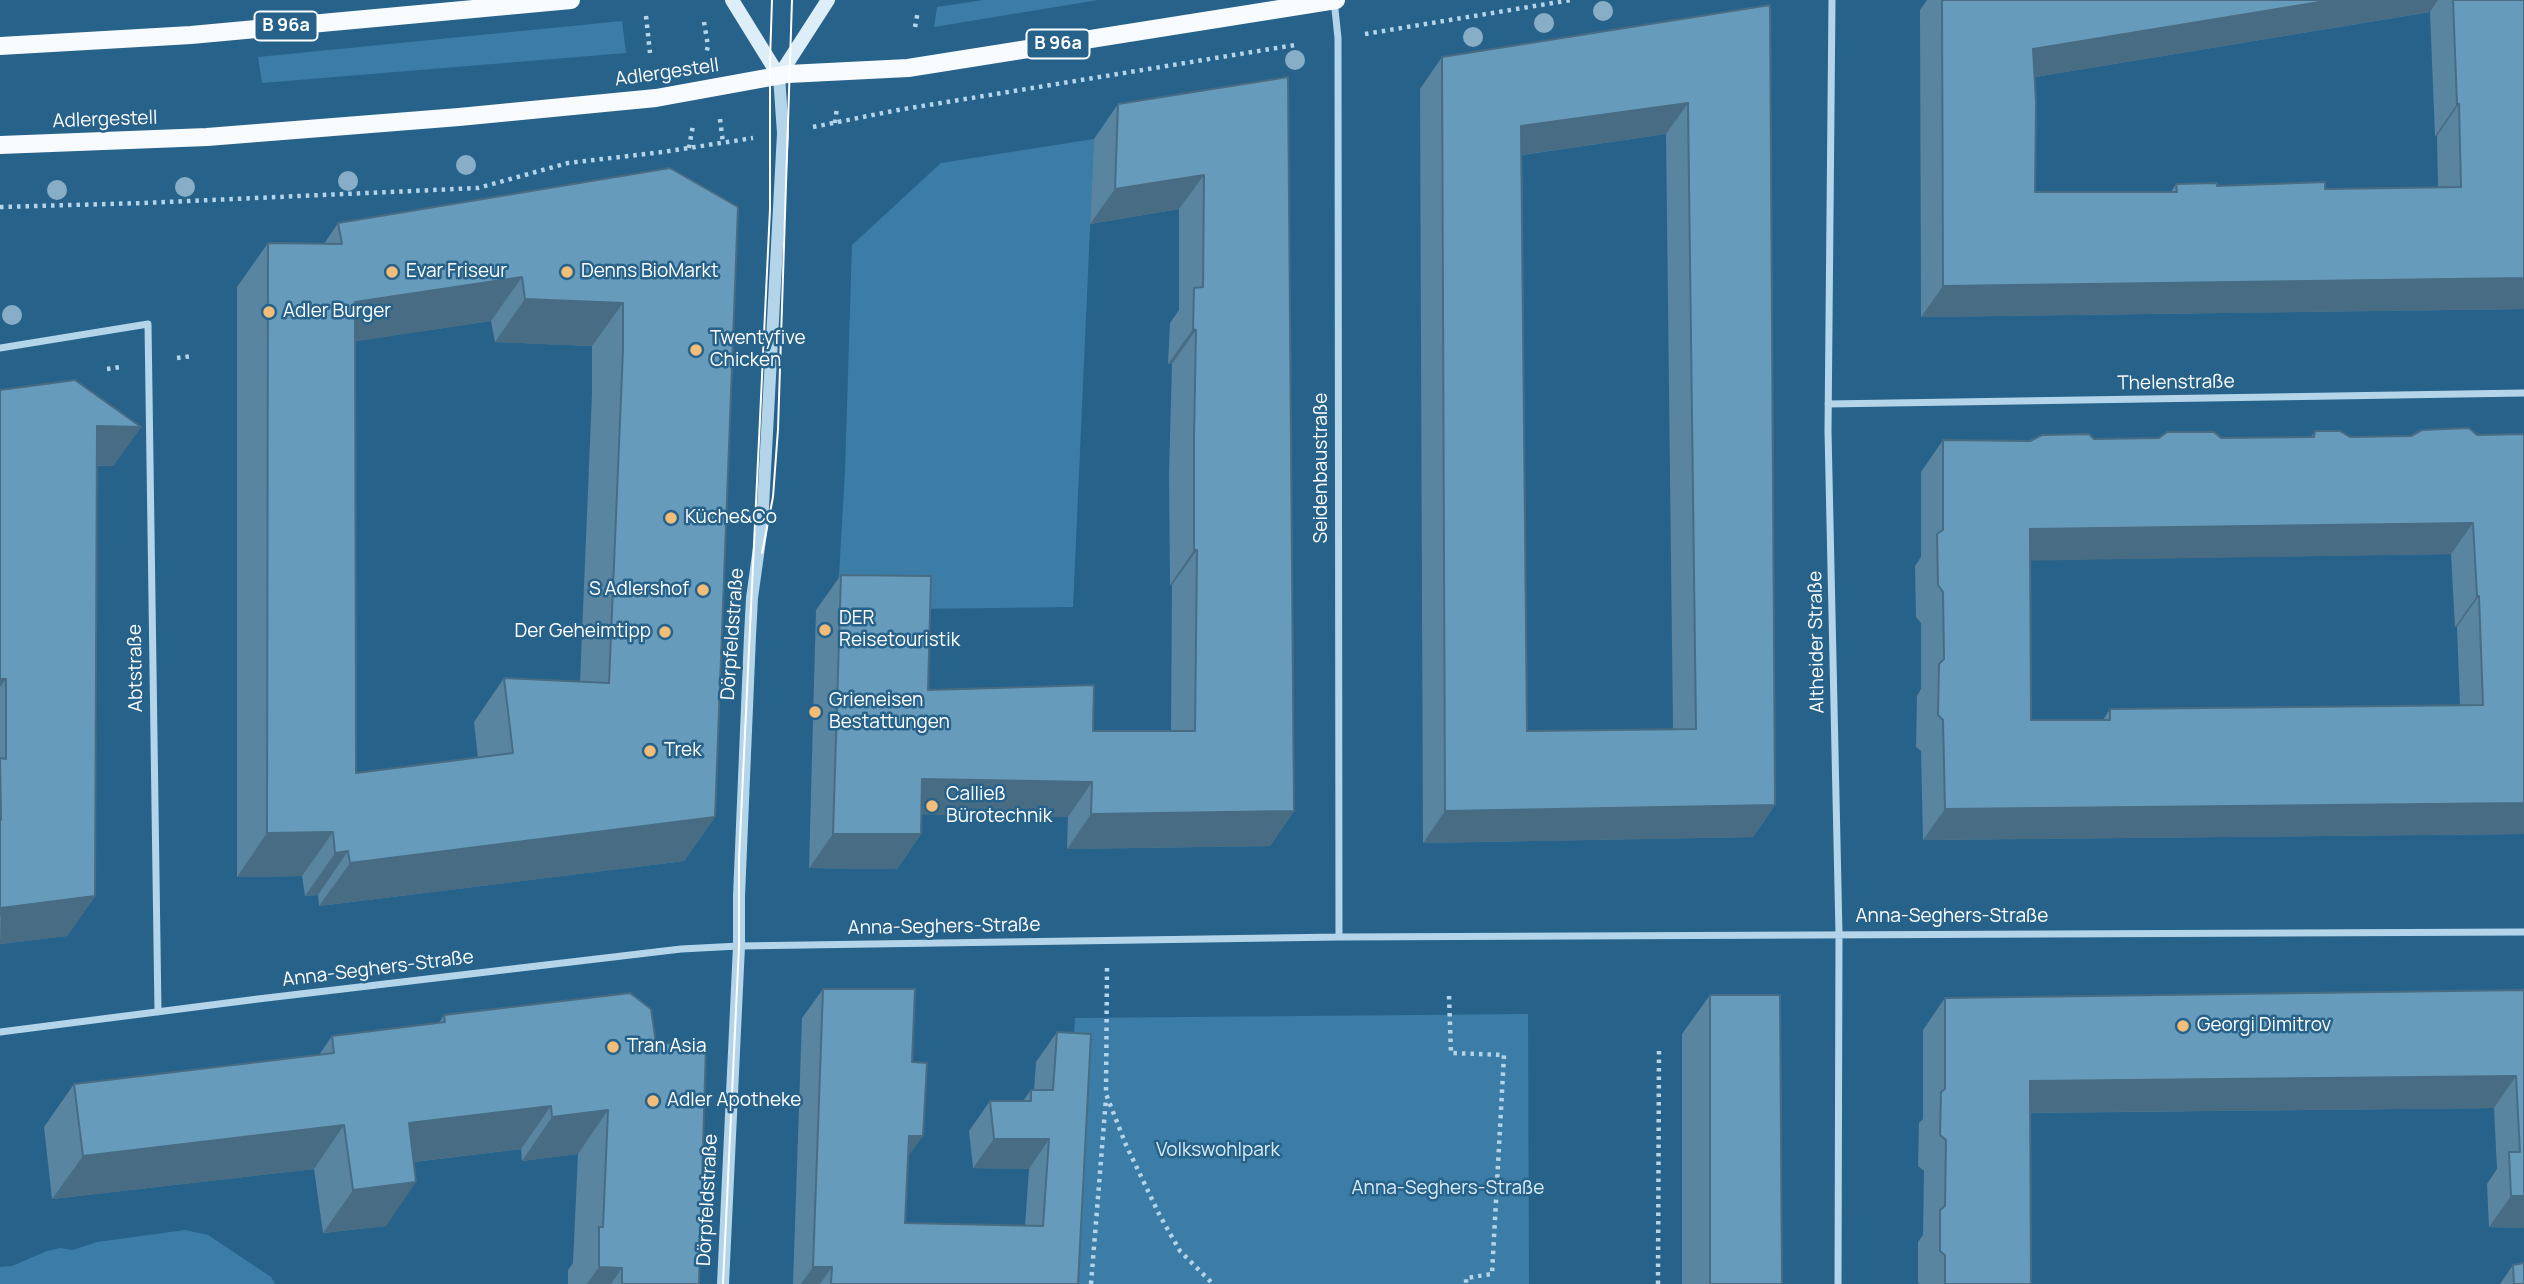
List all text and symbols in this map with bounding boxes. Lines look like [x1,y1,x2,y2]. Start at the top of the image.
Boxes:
road number: B 96a [254,12,318,41]
road number: B 96a [1026,29,1090,58]
street label: Adlergestell [614,54,720,92]
street label: Adlergestell [52,107,158,133]
place label: Evar Friseur [406,261,507,283]
place label: Denns BioMarkt [581,261,719,283]
marker: Evar Friseur [384,264,400,280]
marker: Denns BioMarkt [559,264,575,280]
place label: Adler Burger [283,301,391,323]
marker: Adler Burger [261,304,277,320]
place label: Twentyfive Chicken [710,328,806,372]
marker: Twentyfive Chicken [688,342,704,358]
street label: Thelenstraße [2117,371,2235,395]
street label: Seidenbaustraße [1311,393,1333,543]
place label: Küche&Co [685,507,777,529]
marker: Küche&Co [663,510,679,526]
street label: Dörpfeldstraße [717,567,749,701]
street label: Altheider Straße [1804,570,1830,714]
place label: S Adlershof [589,579,689,601]
marker: S Adlershof [695,582,711,598]
place label: DER Reisetouristik [839,608,960,652]
place label: Der Geheimtipp [515,621,651,643]
marker: DER Reisetouristik [817,622,833,638]
street label: Abtstraße [124,624,148,712]
marker: Der Geheimtipp [657,624,673,640]
place label: Grieneisen Bestattungen [829,690,950,734]
marker: Grieneisen Bestattungen [807,704,823,720]
place label: Trek [664,740,702,762]
marker: Trek [642,743,658,759]
place label: Calließ Bürotechnik [946,784,1052,828]
marker: Calließ Bürotechnik [924,798,940,814]
street label: Anna-Seghers-Straße [1856,906,2048,928]
street label: Anna-Seghers-Straße [847,914,1041,940]
street label: Anna-Seghers-Straße [281,946,475,992]
place label: Georgi Dimitrov [2197,1015,2331,1037]
marker: Georgi Dimitrov [2175,1018,2191,1034]
place label: Tran Asia [627,1036,706,1058]
marker: Tran Asia [605,1039,621,1055]
place label: Adler Apotheke [667,1090,801,1112]
marker: Adler Apotheke [645,1093,661,1109]
street label: Dörpfeldstraße [693,1133,723,1267]
park label: Volkswohlpark [1156,1140,1280,1162]
park label: Anna-Seghers-Straße [1352,1178,1544,1200]

